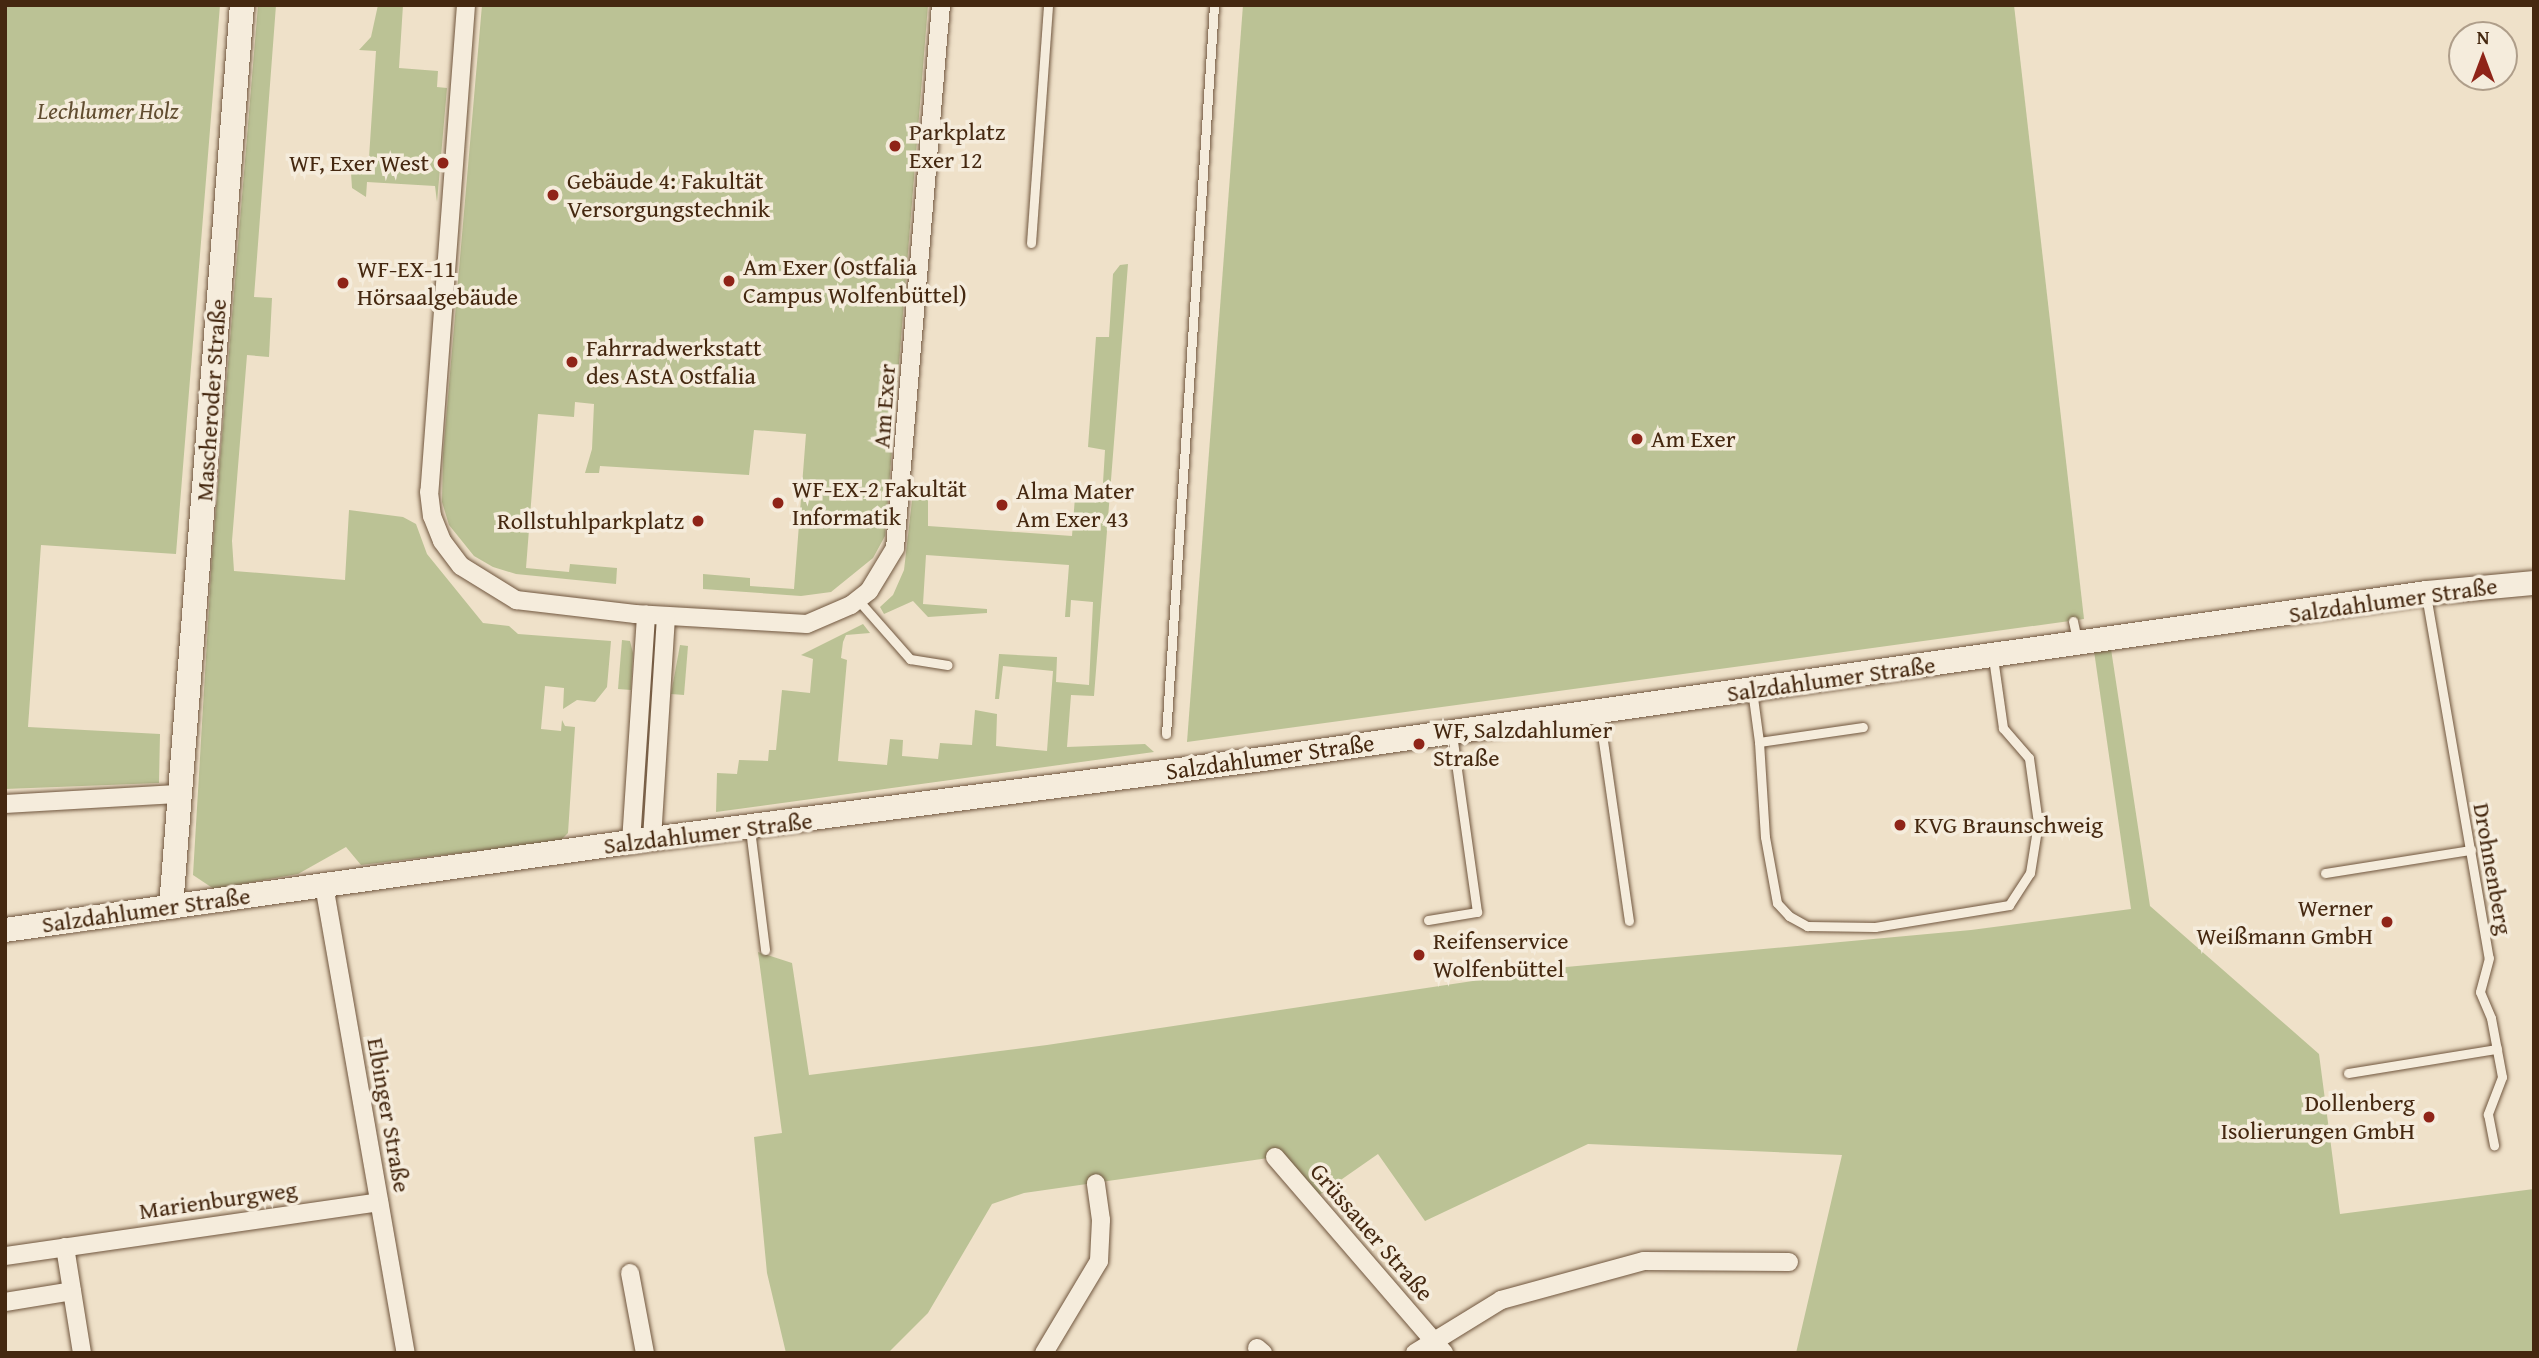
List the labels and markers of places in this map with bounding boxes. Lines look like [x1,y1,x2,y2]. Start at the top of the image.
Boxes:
place label: Parkplatz Exer 12 [909,118,1005,174]
marker: Parkplatz Exer 12 [887,138,903,154]
place label: WF, Exer West [289,149,429,177]
marker: WF, Exer West [435,155,451,171]
place label: Gebäude 4: Fakultät Versorgungstechnik [567,167,770,223]
marker: Gebäude 4: Fakultät Versorgungstechnik [545,187,561,203]
place label: Am Exer (Ostfalia Campus Wolfenbüttel) [743,253,967,309]
place label: WF-EX-11 Hörsaalgebäude [357,255,518,311]
marker: Am Exer (Ostfalia Campus Wolfenbüttel) [721,273,737,289]
marker: WF-EX-11 Hörsaalgebäude [335,275,351,291]
place label: Fahrradwerkstatt des AStA Ostfalia [586,334,761,390]
marker: Fahrradwerkstatt des AStA Ostfalia [564,354,580,370]
place label: Am Exer [1651,425,1736,453]
marker: Am Exer [1629,431,1645,447]
place label: WF-EX-2 Fakultät Informatik [792,475,967,531]
place label: Alma Mater Am Exer 43 [1016,477,1134,533]
marker: WF-EX-2 Fakultät Informatik [770,495,786,511]
marker: Alma Mater Am Exer 43 [994,497,1010,513]
place label: Rollstuhlparkplatz [497,507,684,535]
marker: Rollstuhlparkplatz [690,513,706,529]
place label: WF, Salzdahlumer Straße [1433,716,1612,772]
marker: WF, Salzdahlumer Straße [1411,736,1427,752]
place label: KVG Braunschweig [1914,811,2103,839]
marker: KVG Braunschweig [1892,817,1908,833]
place label: Werner Weißmann GmbH [2196,894,2373,950]
marker: Werner Weißmann GmbH [2379,914,2395,930]
place label: Reifenservice Wolfenbüttel [1433,927,1569,983]
marker: Reifenservice Wolfenbüttel [1411,947,1427,963]
place label: Dollenberg Isolierungen GmbH [2221,1089,2415,1145]
marker: Dollenberg Isolierungen GmbH [2421,1109,2437,1125]

